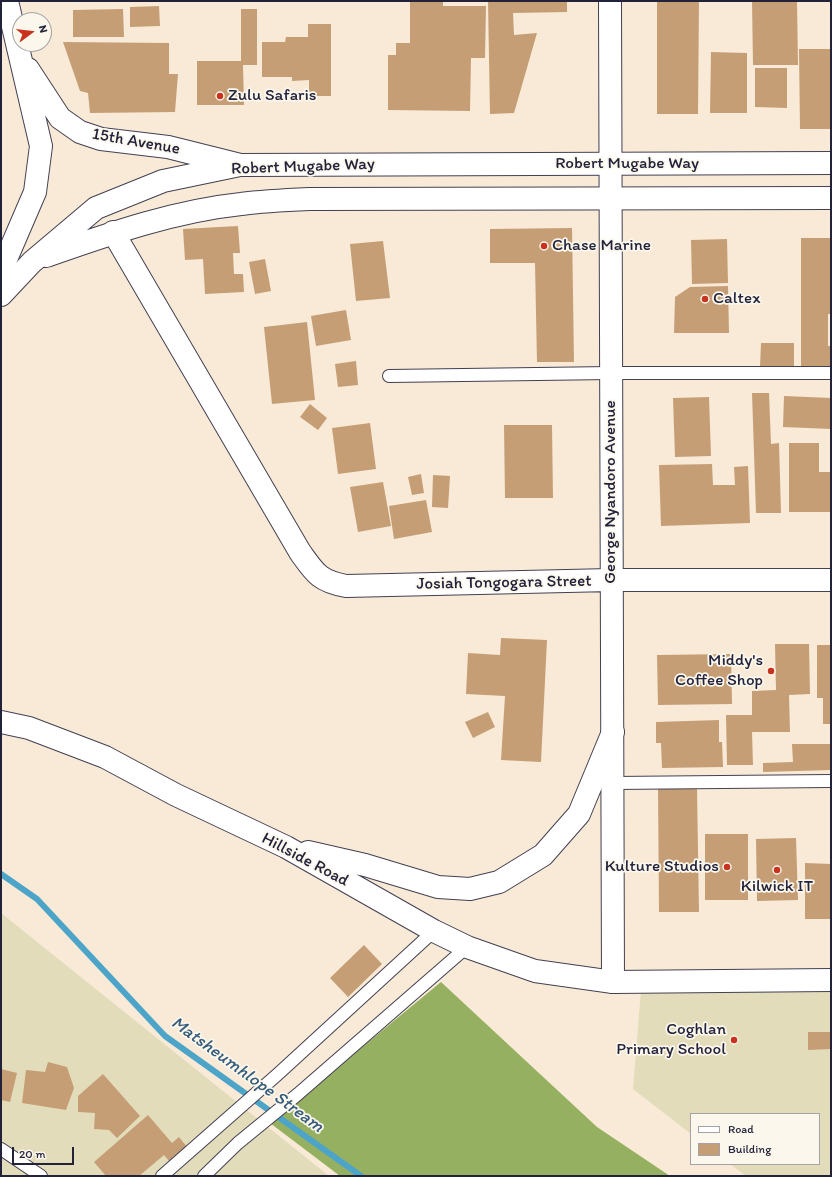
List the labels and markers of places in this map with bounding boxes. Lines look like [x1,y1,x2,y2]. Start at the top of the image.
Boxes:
place label: Zulu Safaris [228,86,316,106]
marker: Zulu Safaris [215,91,225,101]
place label: Chase Marine [552,236,651,256]
marker: Chase Marine [539,241,549,251]
place label: Caltex [713,289,760,309]
marker: Caltex [700,294,710,304]
place label: Middy's Coffee Shop [675,651,763,691]
marker: Middy's Coffee Shop [766,666,776,676]
place label: Kulture Studios [605,857,719,877]
marker: Kulture Studios [722,862,732,872]
marker: Kilwick IT [772,865,782,875]
place label: Kilwick IT [741,877,813,897]
place label: Coghlan Primary School [616,1020,726,1060]
marker: Coghlan Primary School [729,1035,739,1045]

